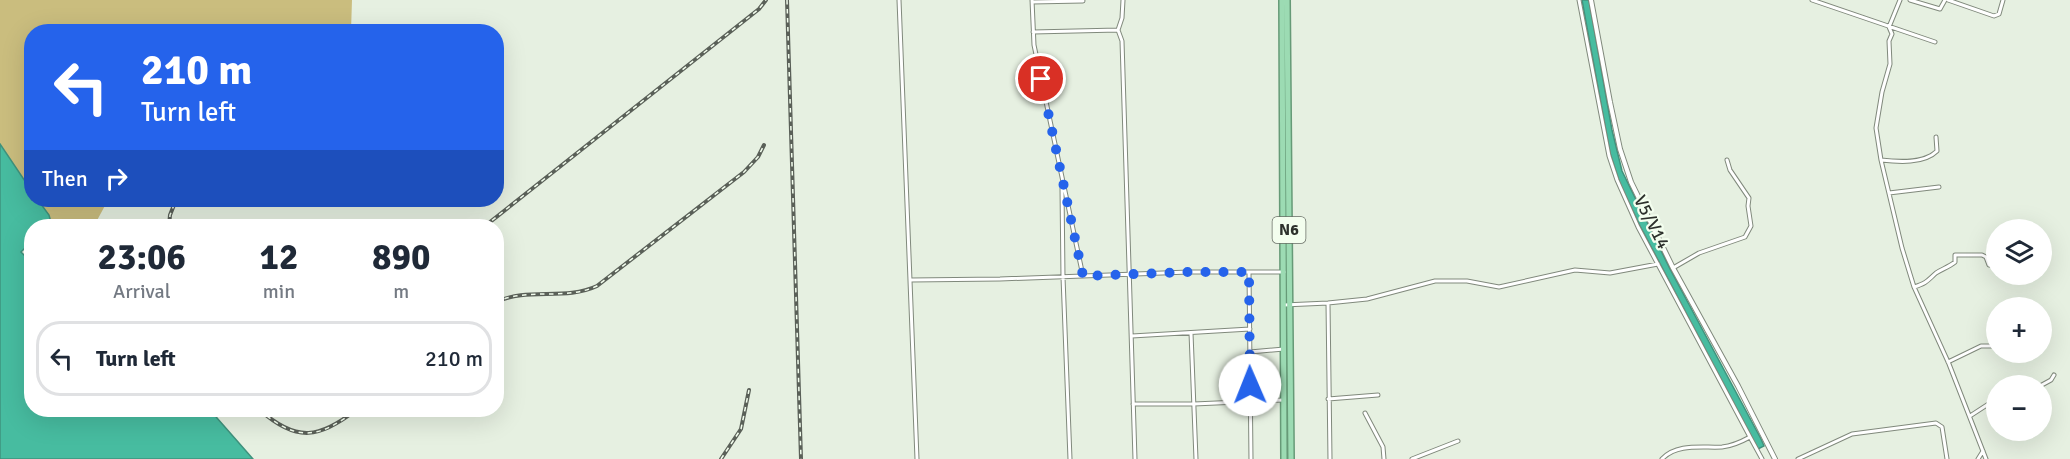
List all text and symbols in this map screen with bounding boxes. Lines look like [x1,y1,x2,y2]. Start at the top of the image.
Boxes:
text: 210 m [141,45,252,96]
icon: left [42,48,120,126]
pin [1015,53,1066,104]
icon: arrive [1024,62,1057,95]
text: Turn left [141,96,236,129]
icon: right [100,162,133,195]
text: Then [42,165,88,192]
street label: V5/V14 [1629,191,1675,253]
road number: N6 [1272,217,1306,243]
map controls [1986,219,2052,441]
button: layers [1986,219,2052,285]
text: 23:06 [98,235,186,280]
text: 12 [260,235,298,280]
text: 890 [372,235,430,280]
text: Arrival [113,279,171,304]
text: min [263,279,295,304]
text: m [393,279,409,304]
button: + [1986,297,2052,363]
icon: left [45,342,78,375]
text: Turn left [96,345,176,372]
text: 210 m [425,345,483,372]
position arrow [1218,353,1282,417]
button: − [1986,375,2052,441]

